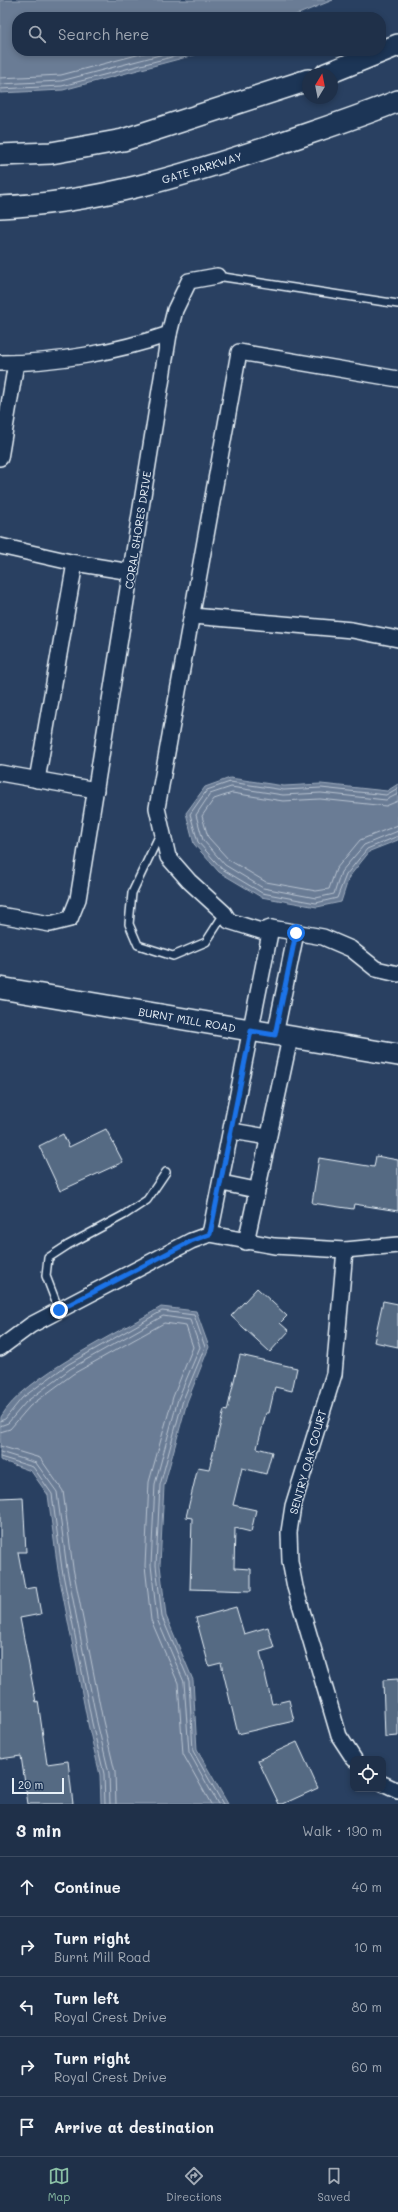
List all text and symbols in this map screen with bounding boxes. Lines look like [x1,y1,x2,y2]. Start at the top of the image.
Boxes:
search box [12,12,386,56]
icon: search [26,23,48,45]
text: Search here [58,24,149,44]
north arrow [302,68,338,104]
street label: GATE PARKWAY [160,148,244,187]
street label: CORAL SHORES DRIVE [121,470,154,590]
route start [287,924,305,942]
street label: BURNT MILL ROAD [137,1004,237,1035]
route end [50,1301,68,1319]
street label: SENTRY OAK COURT [285,1408,330,1516]
map controls [350,1756,386,1792]
button: locate [350,1756,386,1792]
scale bar [12,1776,64,1795]
text: 20 m [18,1777,43,1792]
text: 3 min [16,1819,61,1841]
text: Walk · 190 m [302,1822,382,1839]
icon: ahead [16,1876,38,1898]
text: Continue [54,1877,121,1897]
text: 40 m [352,1878,382,1895]
text: Turn right [54,1928,131,1948]
icon: right [16,1936,38,1958]
text: 10 m [354,1938,382,1955]
text: Burnt Mill Road [54,1948,150,1965]
text: Turn left [54,1988,119,2008]
icon: left [16,1996,38,2018]
text: 80 m [352,1998,382,2015]
text: Royal Crest Drive [54,2008,167,2025]
text: Turn right [54,2048,131,2068]
icon: right [16,2056,38,2078]
text: 60 m [352,2058,382,2075]
text: Royal Crest Drive [54,2068,167,2085]
icon: arrive [16,2116,38,2138]
text: Arrive at destination [54,2117,214,2137]
tab: Map [48,2165,70,2204]
tab: Directions [166,2165,222,2204]
tab: Saved [317,2165,350,2204]

